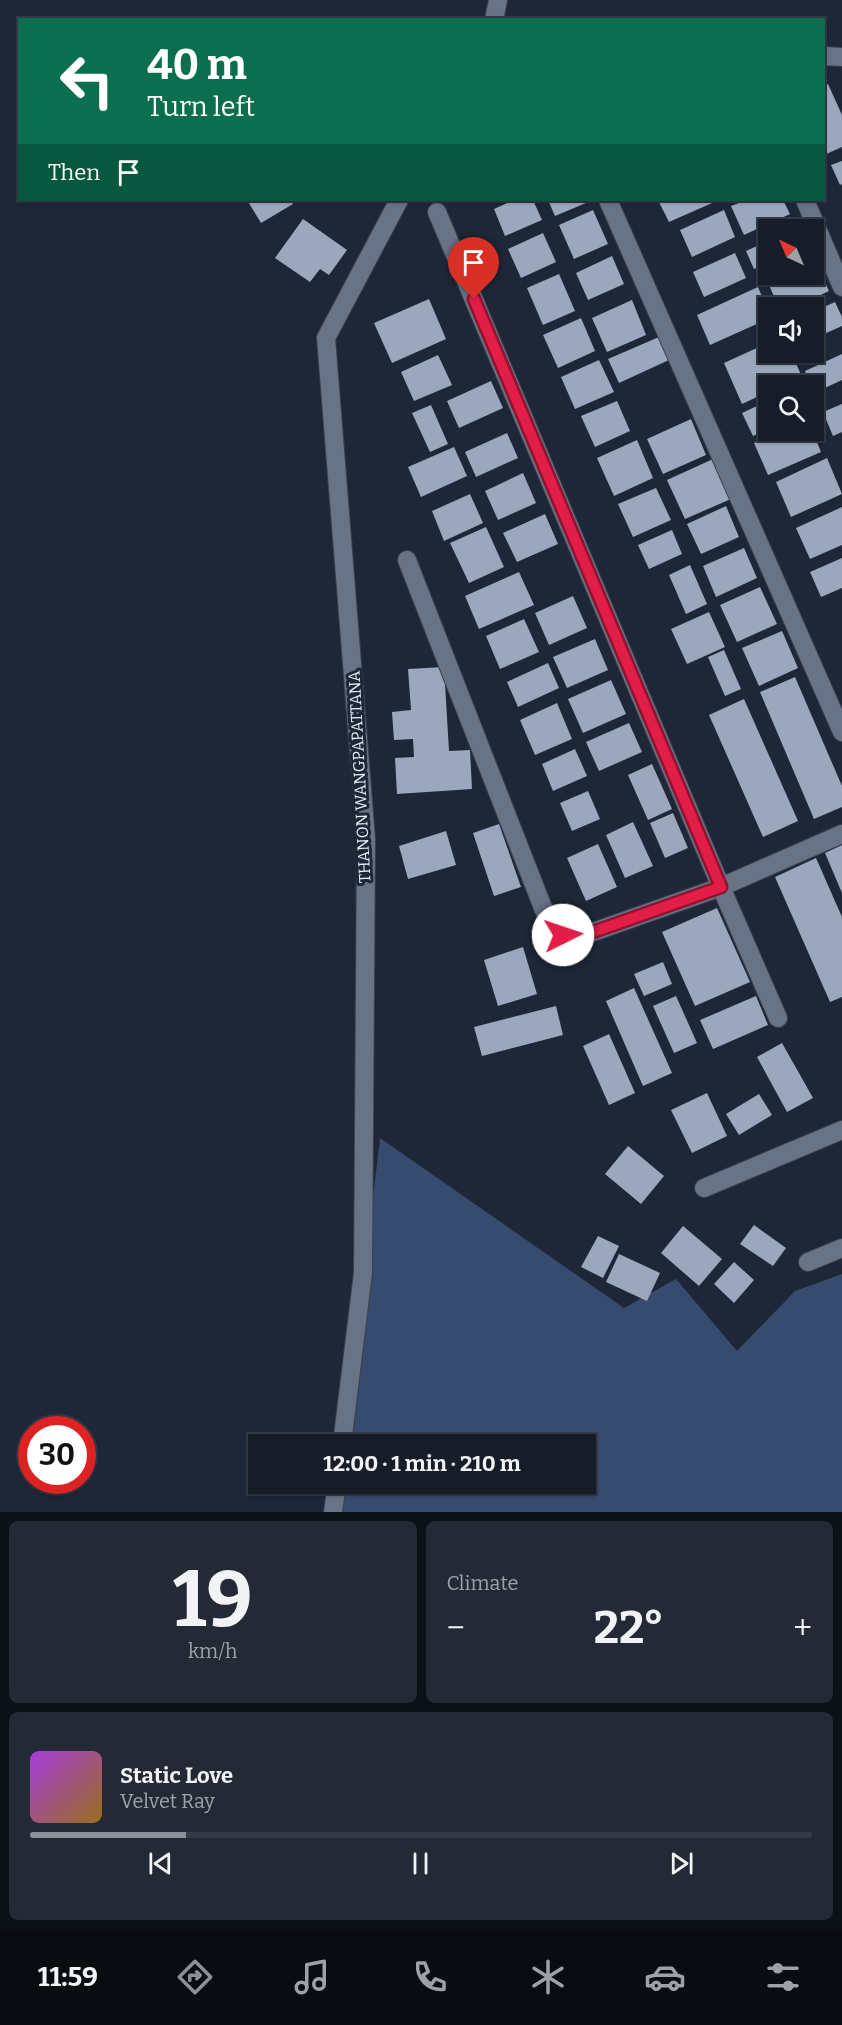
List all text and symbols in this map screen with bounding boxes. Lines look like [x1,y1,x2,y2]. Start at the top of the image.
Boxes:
text: 40 m [147,40,247,90]
icon: left [48,42,126,120]
text: Turn left [147,91,255,123]
icon: arrive [112,156,145,189]
text: Then [48,159,100,186]
north arrow [758,219,824,285]
map controls [758,219,824,441]
pin [448,237,499,299]
icon: arrive [457,246,490,279]
button: sound [758,297,824,363]
button: search [758,375,824,441]
street label: THANON WANGPAPATTANA [344,670,375,884]
position arrow [531,903,595,967]
speed limit sign: 30 [18,1416,96,1494]
text: 12:00 · 1 min · 210 m [323,1450,521,1477]
text: 19 [173,1553,253,1647]
text: Climate [447,1571,518,1595]
text: 22° [594,1601,664,1655]
text: − [447,1608,465,1648]
text: + [793,1608,812,1648]
text: km/h [188,1639,238,1663]
text: Static Love [120,1762,233,1789]
text: Velvet Ray [120,1789,215,1813]
icon: previous [144,1847,177,1880]
icon: pause [404,1847,437,1880]
icon: next [665,1847,698,1880]
icon: directions [174,1956,216,1998]
icon: music [291,1956,333,1998]
icon: phone [409,1956,451,1998]
icon: climate [527,1956,569,1998]
icon: car [644,1956,686,1998]
icon: filters [762,1956,804,1998]
text: 11:59 [38,1961,98,1993]

